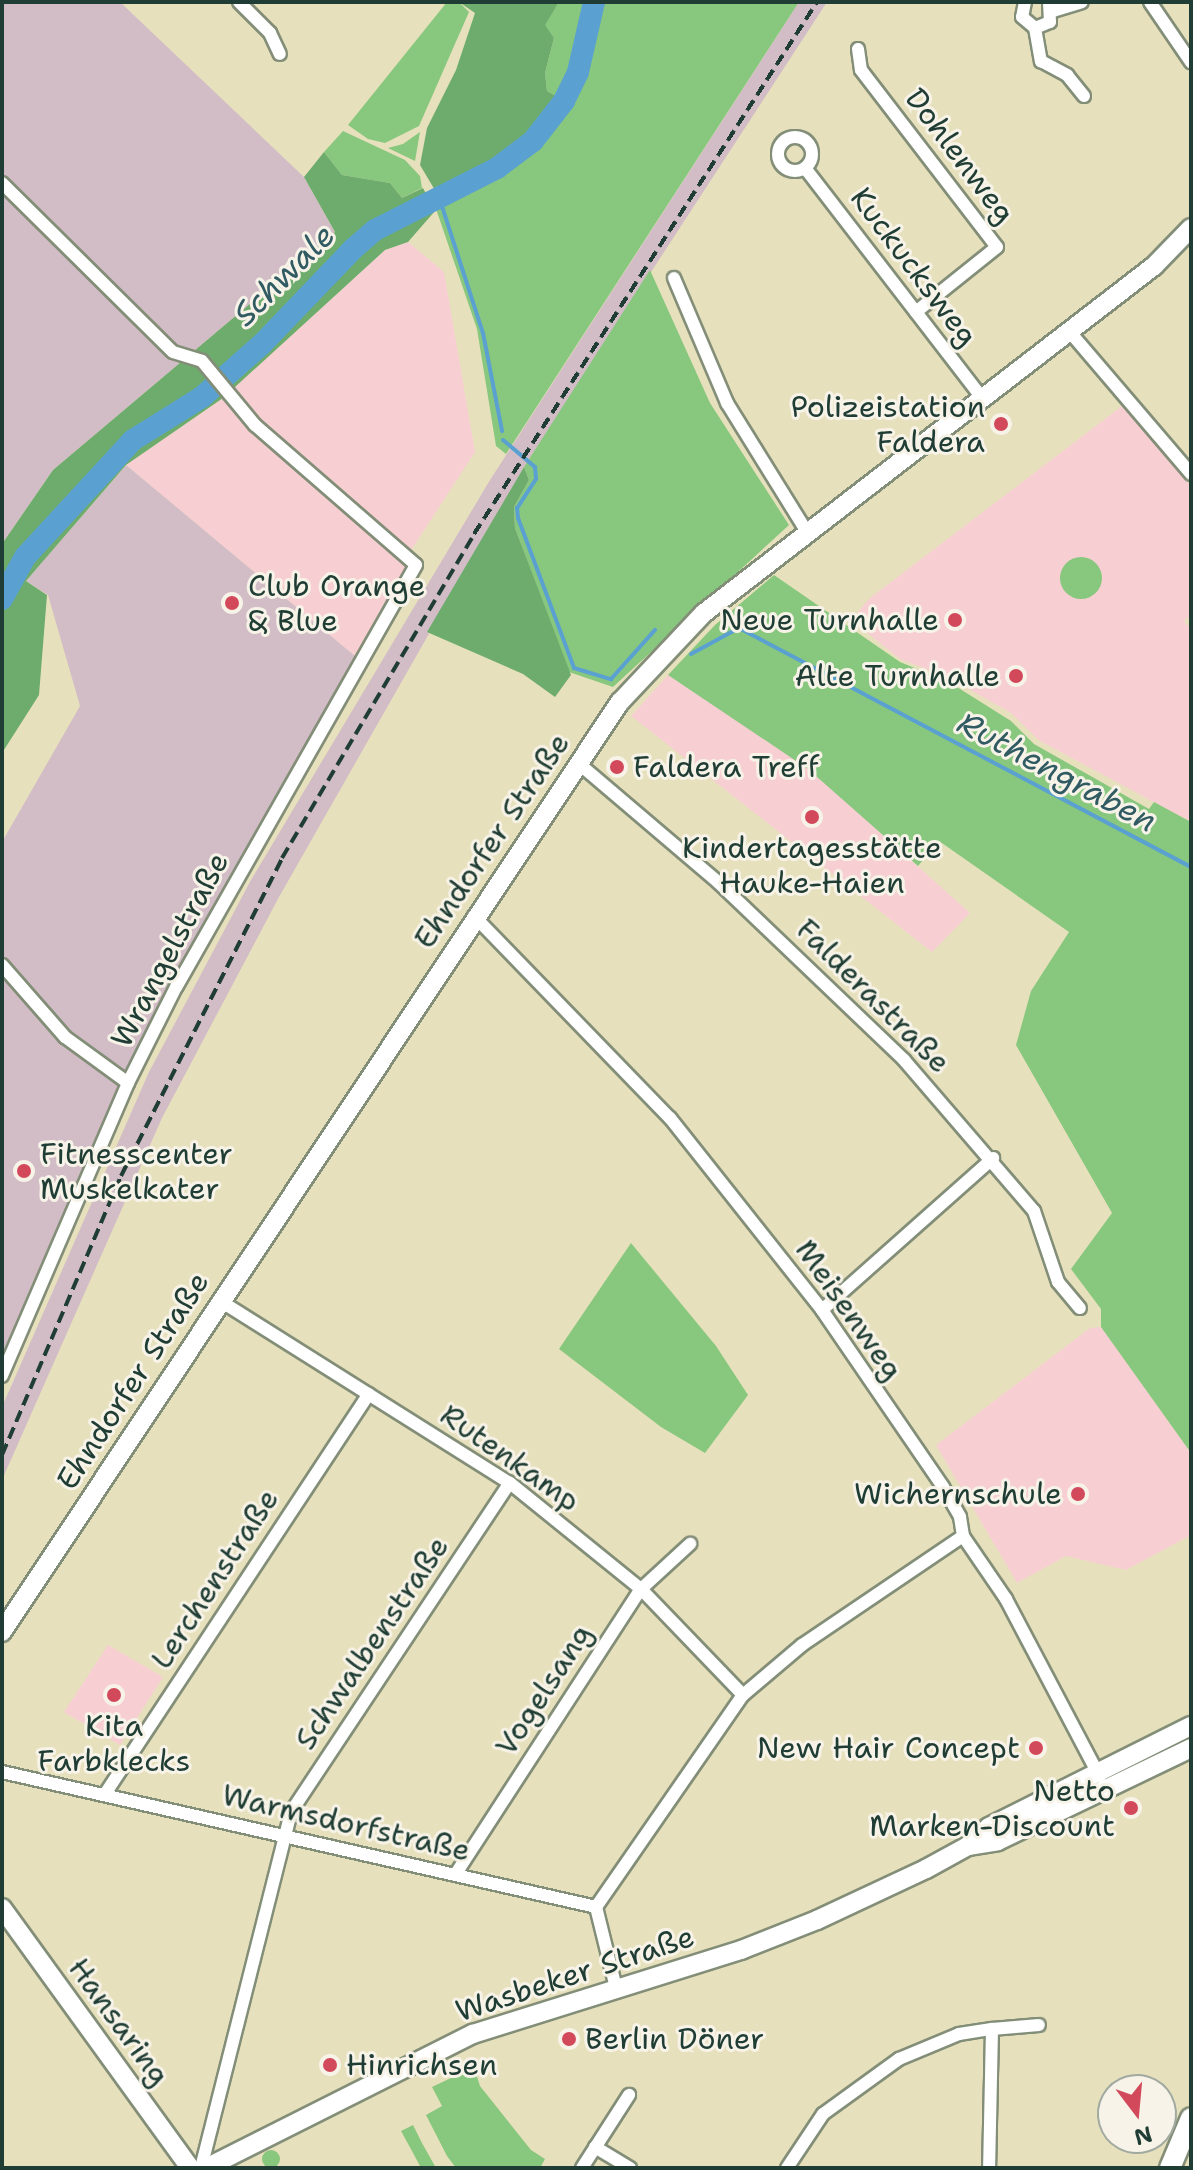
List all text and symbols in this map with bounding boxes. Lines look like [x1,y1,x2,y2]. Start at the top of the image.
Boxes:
street label: Dohlenweg [897,81,1023,231]
street label: Kuckucksweg [843,181,985,353]
water label: Schwale [225,216,343,334]
place label: Polizeistation Faldera [790,389,985,460]
marker: Polizeistation Faldera [992,415,1010,433]
place label: Club Orange & Blue [248,568,426,638]
marker: Club Orange & Blue [223,594,241,612]
place label: Neue Turnhalle [720,602,939,638]
marker: Neue Turnhalle [946,611,964,629]
place label: Alte Turnhalle [795,658,1000,694]
marker: Alte Turnhalle [1007,667,1025,685]
water label: Ruthengraben [951,703,1163,841]
street label: Ehndorfer Straße [407,726,577,956]
place label: Faldera Treff [633,749,819,785]
marker: Faldera Treff [608,758,626,776]
marker: Kindertagesstätte Hauke-Haien [803,808,821,826]
place label: Kindertagesstätte Hauke-Haien [682,830,942,900]
street label: Wrangelstraße [104,846,236,1054]
street label: Falderastraße [789,912,957,1080]
place label: Fitnesscenter Muskelkater [40,1136,233,1206]
marker: Fitnesscenter Muskelkater [15,1162,33,1180]
street label: Meisenweg [788,1233,910,1387]
street label: Ehndorfer Straße [49,1266,217,1496]
street label: Rutenkamp [433,1397,587,1519]
place label: Wichernschule [854,1476,1062,1512]
street label: Lerchenstraße [144,1482,286,1676]
marker: Wichernschule [1069,1485,1087,1503]
street label: Schwalbenstraße [287,1530,457,1756]
street label: Vogelsang [488,1617,600,1763]
marker: Kita Farbklecks [105,1686,123,1704]
place label: Kita Farbklecks [38,1708,190,1778]
place label: New Hair Concept [757,1730,1020,1766]
marker: New Hair Concept [1027,1739,1045,1757]
place label: Netto Marken-Discount [869,1773,1115,1844]
street label: Warmsdorfstraße [218,1777,474,1869]
marker: Netto Marken-Discount [1122,1799,1140,1817]
street label: Wasbeker Straße [451,1918,699,2030]
street label: Hansaring [61,1951,177,2093]
place label: Berlin Döner [585,2021,764,2057]
marker: Berlin Döner [560,2030,578,2048]
place label: Hinrichsen [346,2047,497,2083]
marker: Hinrichsen [321,2056,339,2074]
north arrow [1097,2074,1177,2154]
text: N [1131,2119,1156,2152]

